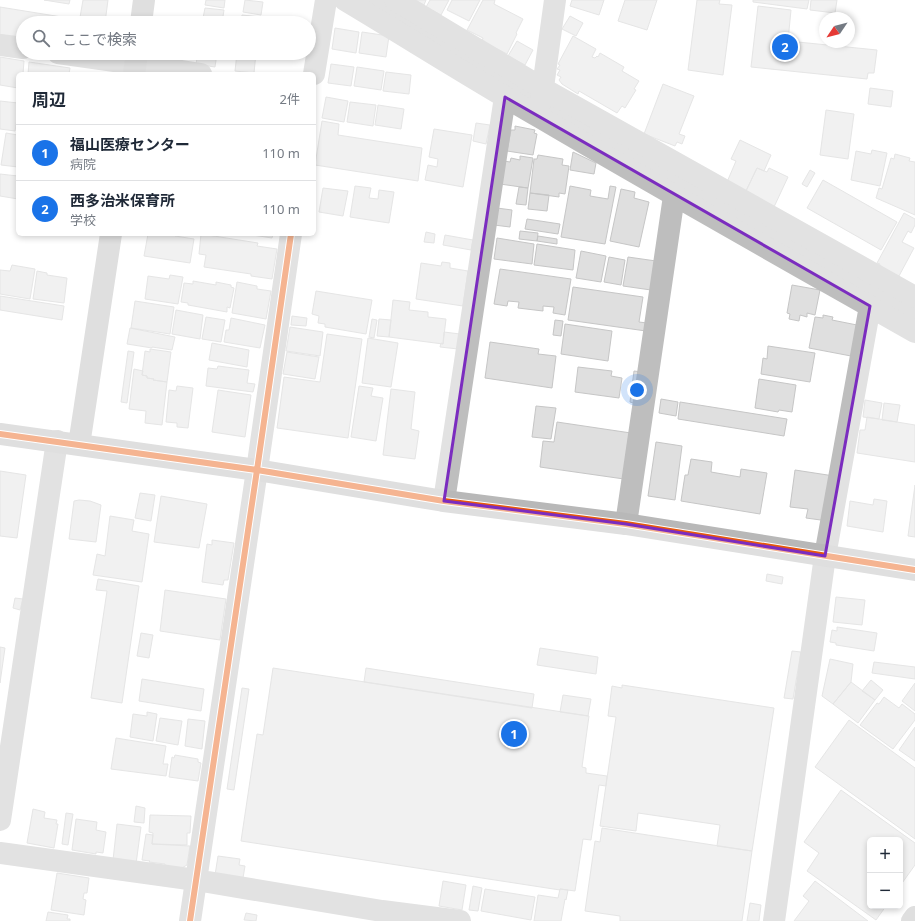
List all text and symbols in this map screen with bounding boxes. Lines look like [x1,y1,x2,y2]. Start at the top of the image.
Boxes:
north arrow [819,12,855,48]
search box [16,16,316,60]
icon: search [30,27,52,49]
text: ここで検索 [62,29,137,49]
pin: 2 [772,32,798,62]
text: 周辺 [32,88,66,111]
text: 2件 [280,90,300,108]
text: 福山医療センター [70,134,190,154]
text: 1 [41,144,49,162]
text: 110 m [262,144,300,162]
text: 病院 [70,155,96,173]
text: 西多治米保育所 [70,190,175,210]
text: 2 [41,200,49,218]
text: 110 m [262,200,300,218]
text: 学校 [70,211,96,229]
your location [627,380,647,400]
pin: 1 [501,719,527,749]
map controls [867,837,903,909]
button: + [867,837,903,873]
button: − [867,873,903,909]

